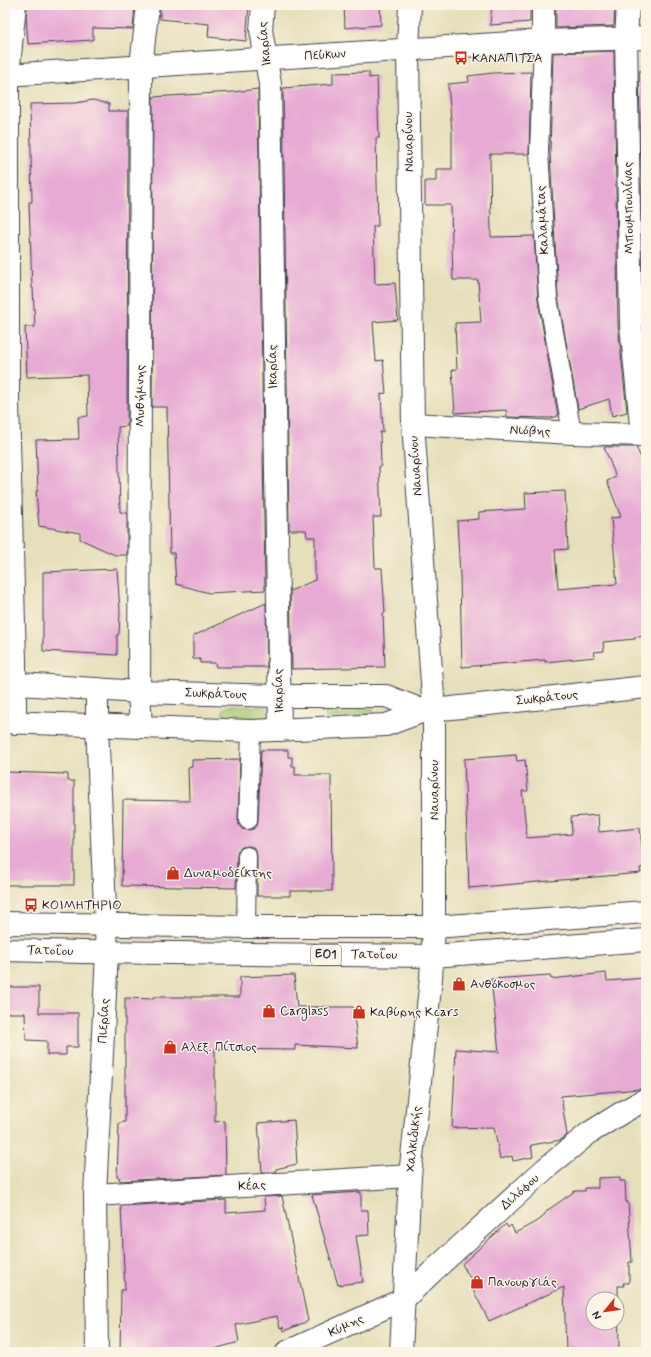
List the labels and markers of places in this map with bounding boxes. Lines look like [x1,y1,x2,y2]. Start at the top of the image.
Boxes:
bus stop icon: ΚΑΝΑΠΙΤΣΑ [453,50,469,66]
place label: ΚΑΝΑΠΙΤΣΑ [472,50,542,67]
shop icon: Δυναμοδείκτης [165,865,181,881]
place label: Δυναμοδείκτης [184,865,272,882]
bus stop icon: ΚΟΙΜΗΤΗΡΙΟ [23,897,39,913]
place label: ΚΟΙΜΗΤΗΡΙΟ [42,897,122,914]
shop icon: Ανθόκοσμος [451,976,467,992]
place label: Ανθόκοσμος [470,976,536,993]
shop icon: Carglass [261,1003,277,1019]
place label: Carglass [280,1003,328,1021]
shop icon: Καβύρης Kcars [351,1004,367,1020]
place label: Καβύρης Kcars [370,1004,459,1021]
shop icon: Αλεξ. Πίτσιος [162,1039,178,1055]
place label: Αλεξ. Πίτσιος [181,1039,257,1056]
shop icon: Πανουργιάς [469,1274,485,1290]
place label: Πανουργιάς [488,1274,557,1291]

